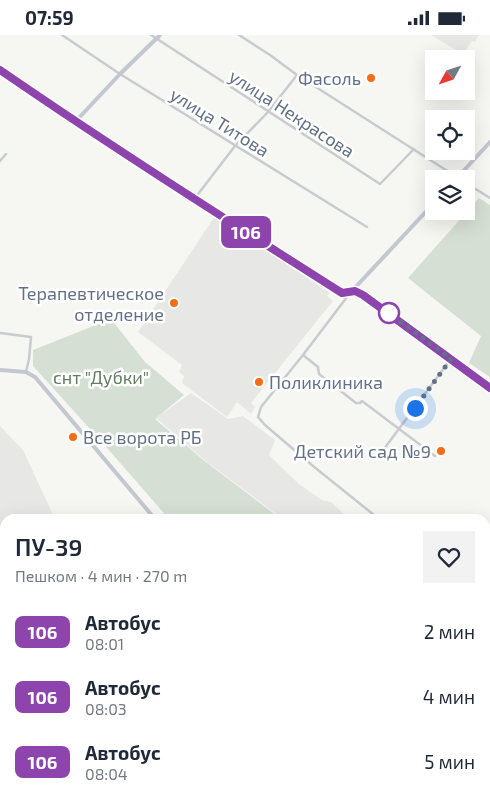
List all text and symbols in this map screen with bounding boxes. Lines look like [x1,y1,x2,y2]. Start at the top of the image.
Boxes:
text: 07:59 [25,6,74,29]
north arrow [425,50,475,100]
map controls [425,50,475,220]
street label: улица Некрасова [225,64,359,162]
place label: Фасоль [298,67,361,89]
marker: Фасоль [365,72,377,84]
street label: улица Титова [166,83,274,161]
button: locate [425,110,475,160]
button: layers [425,170,475,220]
line badge: 106 [217,216,275,248]
text: 106 [231,221,261,243]
place label: Терапевтическое отделение [18,282,164,325]
marker: Терапевтическое отделение [168,297,180,309]
unlabelled marker [378,302,400,324]
park label: снт "Дубки" [53,366,149,388]
place label: Поликлиника [269,371,383,393]
marker: Поликлиника [253,376,265,388]
your location [403,396,428,421]
place label: Все ворота РБ [83,426,202,448]
marker: Все ворота РБ [67,431,79,443]
place label: Детский сад №9 [294,440,431,462]
marker: Детский сад №9 [435,445,447,457]
button: heart [423,531,475,583]
text: ПУ-39 [15,532,82,561]
text: Пешком · 4 мин · 270 m [15,566,187,585]
text: Автобус [85,611,161,634]
text: 2 мин [424,620,475,643]
text: 106 [28,621,57,643]
text: 08:01 [85,634,124,653]
text: Автобус [85,676,161,699]
text: 4 мин [423,685,475,708]
text: 106 [28,686,57,708]
text: 08:03 [85,699,127,718]
text: Автобус [85,741,161,764]
text: 5 мин [424,750,475,773]
text: 106 [28,751,57,773]
text: 08:04 [85,764,128,783]

